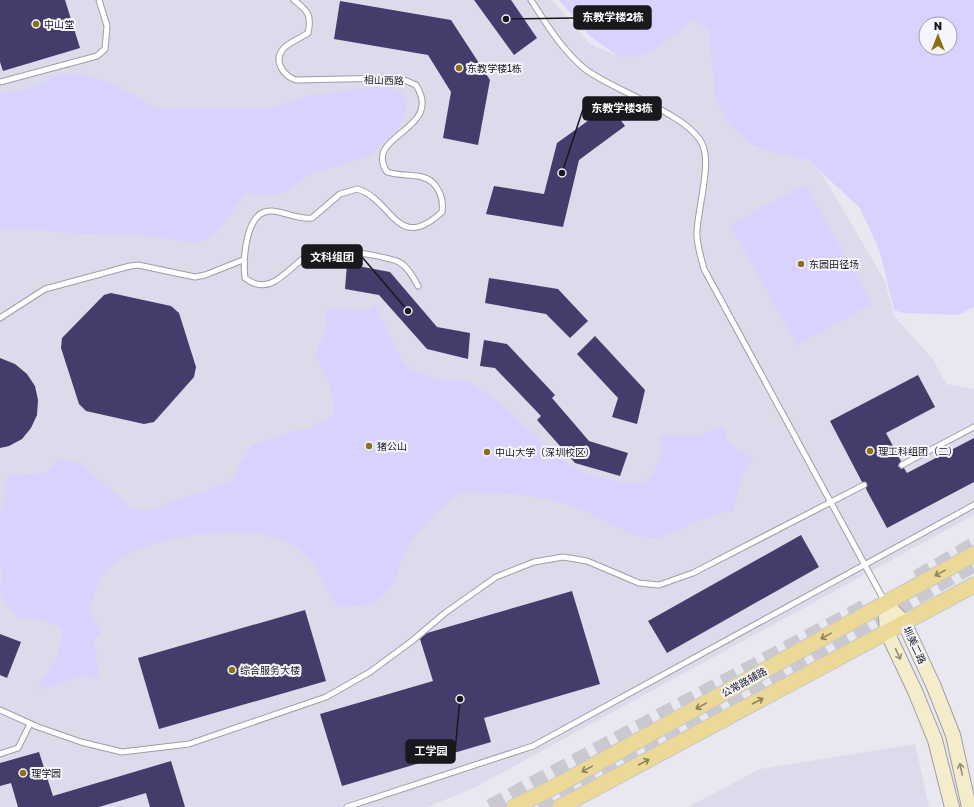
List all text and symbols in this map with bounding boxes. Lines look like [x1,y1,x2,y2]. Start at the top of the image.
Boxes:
callout: 东教学楼2栋 [574,6,651,29]
text: 东教学楼2栋 [582,10,644,23]
north arrow [918,16,958,56]
place label: 中山堂 [44,18,74,30]
marker: 中山堂 [31,19,41,29]
text: N [934,19,942,32]
place label: 东教学楼1栋 [467,62,522,74]
marker: 东教学楼1栋 [454,63,464,73]
street label: 相山西路 [364,73,404,87]
callout: 东教学楼3栋 [583,97,661,120]
text: 东教学楼3栋 [591,101,653,114]
callout: 文科组团 [302,245,362,268]
text: 文科组团 [310,250,354,263]
place label: 东园田径场 [809,258,859,270]
marker: 东园田径场 [796,259,806,269]
place label: 猪公山 [377,440,407,452]
marker: 猪公山 [364,441,374,451]
place label: 理工科组团（二） [878,445,958,457]
place label: 中山大学（深圳校区） [495,446,595,458]
marker: 理工科组团（二） [865,446,875,456]
marker: 中山大学（深圳校区） [482,447,492,457]
one-way arrow [934,569,946,577]
street label: 圳美二路 [901,624,929,666]
one-way arrow [821,633,833,640]
one-way arrow [895,647,902,659]
place label: 综合服务大楼 [240,664,300,676]
marker: 综合服务大楼 [227,665,237,675]
street label: 公常路辅路 [719,665,769,699]
one-way arrow [752,697,764,704]
one-way arrow [695,703,707,710]
callout: 工学园 [406,740,455,763]
text: 工学园 [415,744,448,757]
one-way arrow [638,758,650,765]
one-way arrow [956,763,964,776]
one-way arrow [581,766,593,774]
place label: 理学园 [31,767,61,779]
marker: 理学园 [18,768,28,778]

